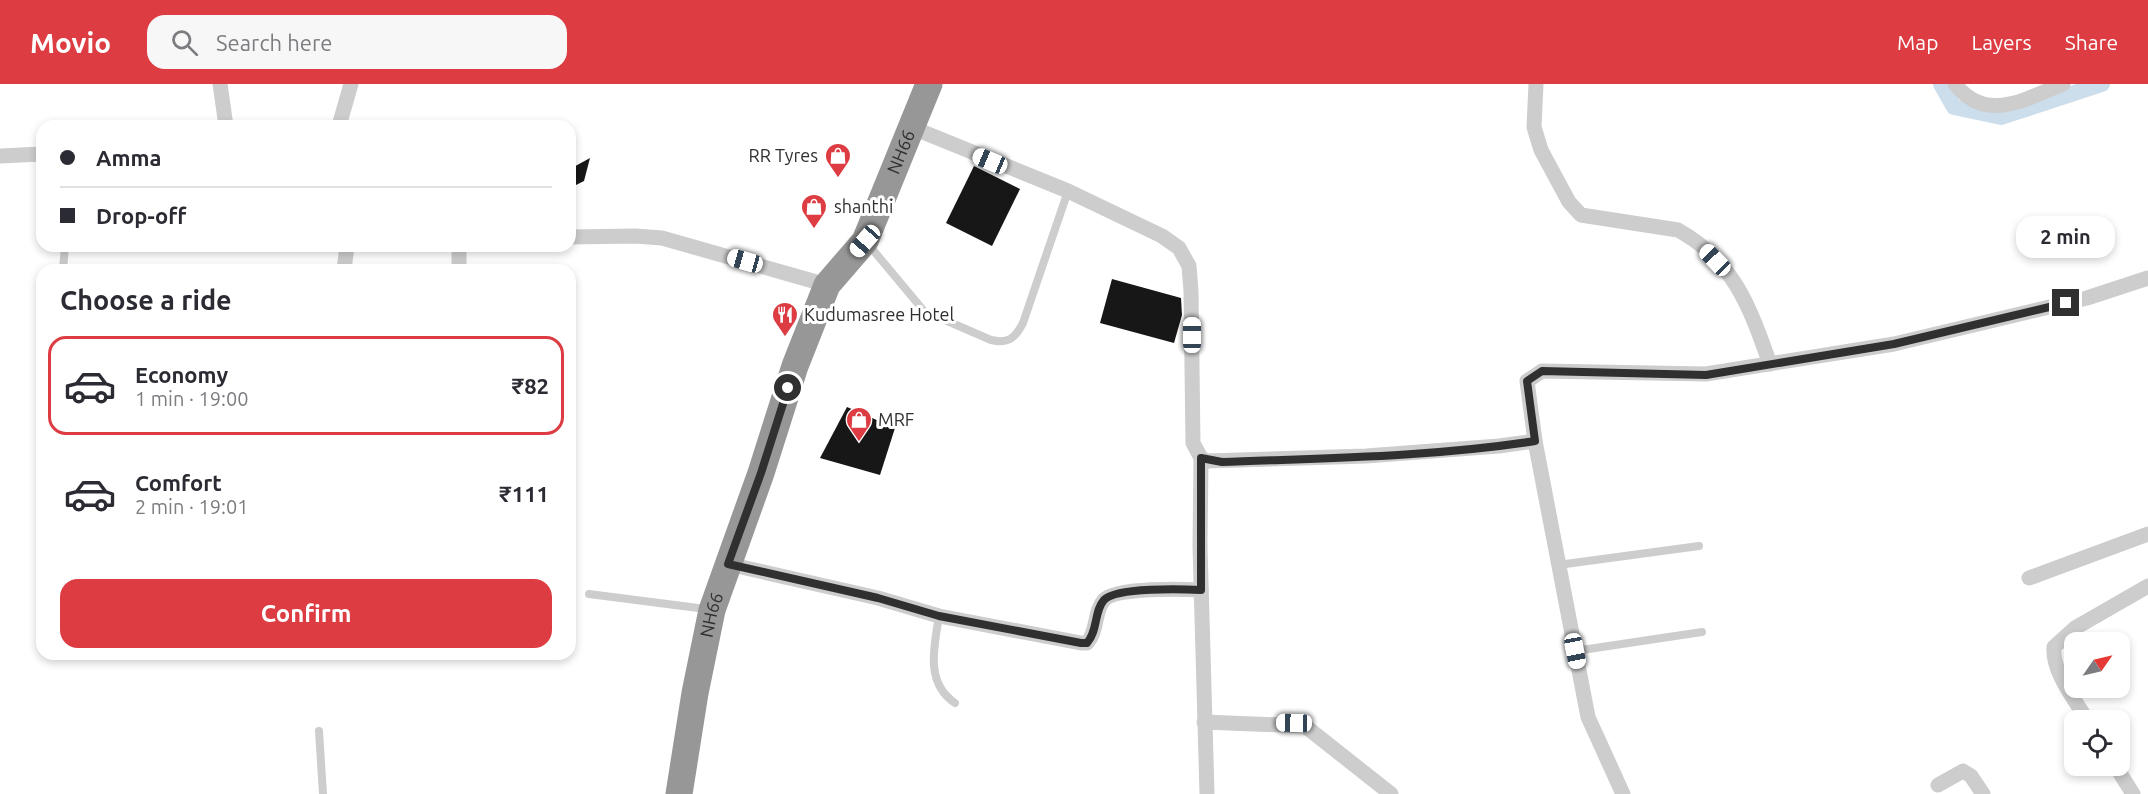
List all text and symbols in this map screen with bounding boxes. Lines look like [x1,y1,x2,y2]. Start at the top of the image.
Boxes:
search box [147,15,567,69]
icon: search [168,26,201,59]
text: Movio [30,27,111,58]
text: Search here [216,30,332,55]
text: Map [1897,30,1938,54]
text: Layers [1971,30,2032,54]
text: Share [2065,30,2118,54]
street label: NH66 [882,127,918,177]
shop icon: RR Tyres [823,141,853,179]
text: Amma [96,145,161,170]
place label: RR Tyres [749,145,818,165]
car [970,146,1010,176]
shop icon: shanthi [799,192,829,230]
place label: shanthi [834,196,893,216]
text: Drop-off [96,203,186,228]
callout: 2 min [2016,216,2116,258]
car [846,222,884,260]
text: 2 min [2040,225,2091,248]
car [1696,241,1734,279]
car [725,247,765,275]
text: Choose a ride [60,285,232,315]
route end [2052,289,2079,316]
restaurant icon: Kudumasree Hotel [770,300,800,338]
place label: Kudumasree Hotel [804,304,954,324]
car [1183,317,1201,353]
icon: car [63,359,117,413]
text: Economy [135,362,228,387]
text: ₹82 [512,373,549,398]
route start [774,374,801,401]
text: 1 min · 19:00 [135,387,249,410]
shop icon: MRF [844,405,874,443]
place label: MRF [878,409,914,429]
icon: car [63,467,117,521]
text: Comfort [135,470,222,495]
text: ₹111 [499,481,549,506]
text: 2 min · 19:01 [135,495,249,518]
button: Confirm [60,579,552,648]
street label: NH66 [696,589,726,639]
car [1563,632,1587,670]
north arrow [2064,632,2130,698]
map controls [2064,632,2130,776]
button: locate [2064,710,2130,776]
car [1276,714,1312,732]

